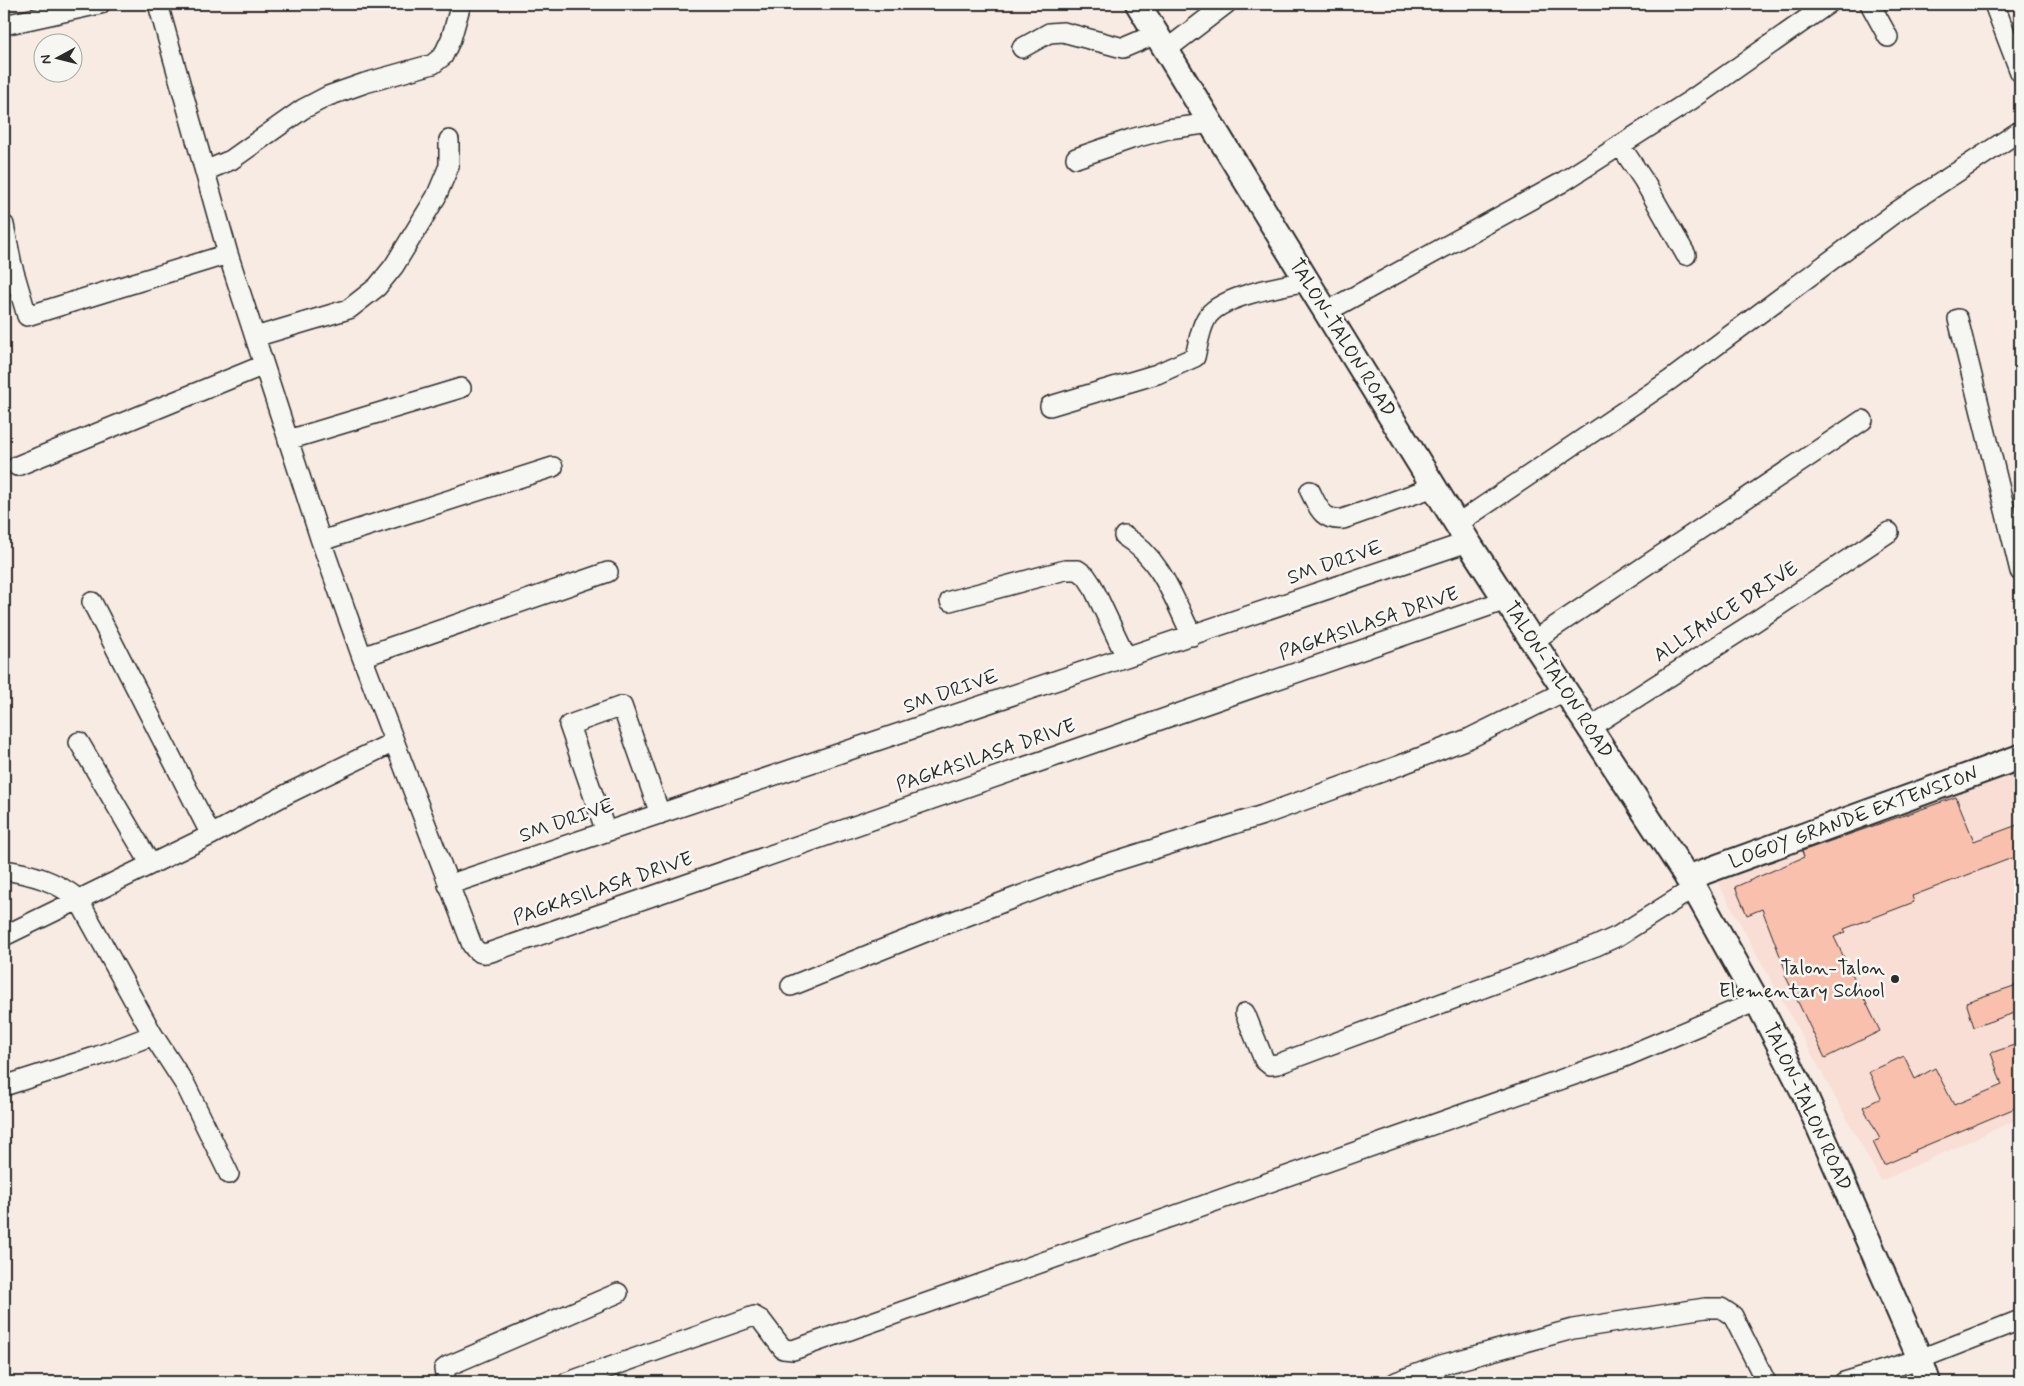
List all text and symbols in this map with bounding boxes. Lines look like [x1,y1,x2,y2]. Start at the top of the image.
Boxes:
north arrow [32,32,82,82]
text: N [37,54,56,65]
street label: TALON-TALON ROAD [1282,253,1402,423]
street label: SM DRIVE [1284,534,1386,592]
street label: ALLIANCE DRIVE [1648,555,1804,669]
street label: PAGKASILASA DRIVE [1276,581,1462,667]
street label: TALON-TALON ROAD [1497,596,1619,764]
street label: SM DRIVE [900,663,1002,721]
street label: PAGKASILASA DRIVE [893,713,1079,799]
street label: LOGOY GRANDE EXTENSION [1726,760,1982,876]
street label: SM DRIVE [516,792,618,850]
street label: PAGKASILASA DRIVE [510,846,696,932]
place label: Talon-Talon Elementary School [1719,955,1885,1005]
marker: Talon-Talon Elementary School [1889,973,1901,985]
street label: TALON-TALON ROAD [1756,1019,1858,1195]

